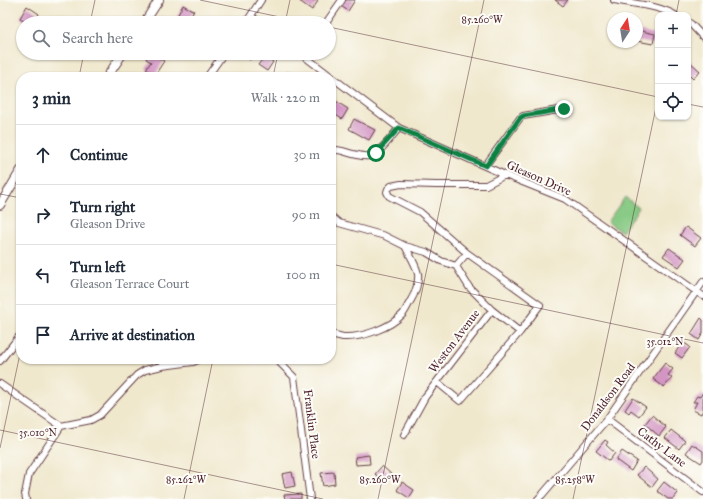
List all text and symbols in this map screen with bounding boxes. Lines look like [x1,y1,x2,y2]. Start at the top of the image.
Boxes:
north arrow [607,12,643,48]
map controls [655,12,691,120]
button: + [655,12,691,48]
text: 85.260°W [462,14,503,26]
search box [16,16,336,60]
icon: search [30,27,52,49]
text: Search here [62,29,133,47]
button: − [655,48,691,84]
button: locate [655,84,691,120]
text: 3 min [32,88,71,109]
text: Walk · 220 m [251,90,320,106]
route end [555,100,573,118]
icon: ahead [32,144,54,166]
route start [367,144,385,162]
text: Continue [70,146,128,164]
text: 30 m [294,147,320,163]
street label: Gleason Drive [504,157,574,199]
text: Turn right [70,198,135,216]
icon: right [32,204,54,226]
text: 90 m [292,207,320,223]
text: Gleason Drive [70,216,145,232]
text: Turn left [70,258,126,276]
icon: left [32,264,54,286]
text: 100 m [286,267,320,283]
text: Gleason Terrace Court [70,276,189,292]
street label: Weston Avenue [426,307,482,375]
icon: arrive [32,324,54,346]
text: Arrive at destination [70,326,195,344]
text: 35.012°N [646,336,684,348]
street label: Donaldson Road [578,360,638,434]
street label: Franklin Place [301,388,323,460]
street label: Cathy Lane [635,424,689,470]
text: 35.010°N [19,427,58,439]
text: 85.262°W [166,474,206,486]
text: 85.260°W [360,474,401,486]
text: 85.258°W [555,474,595,486]

